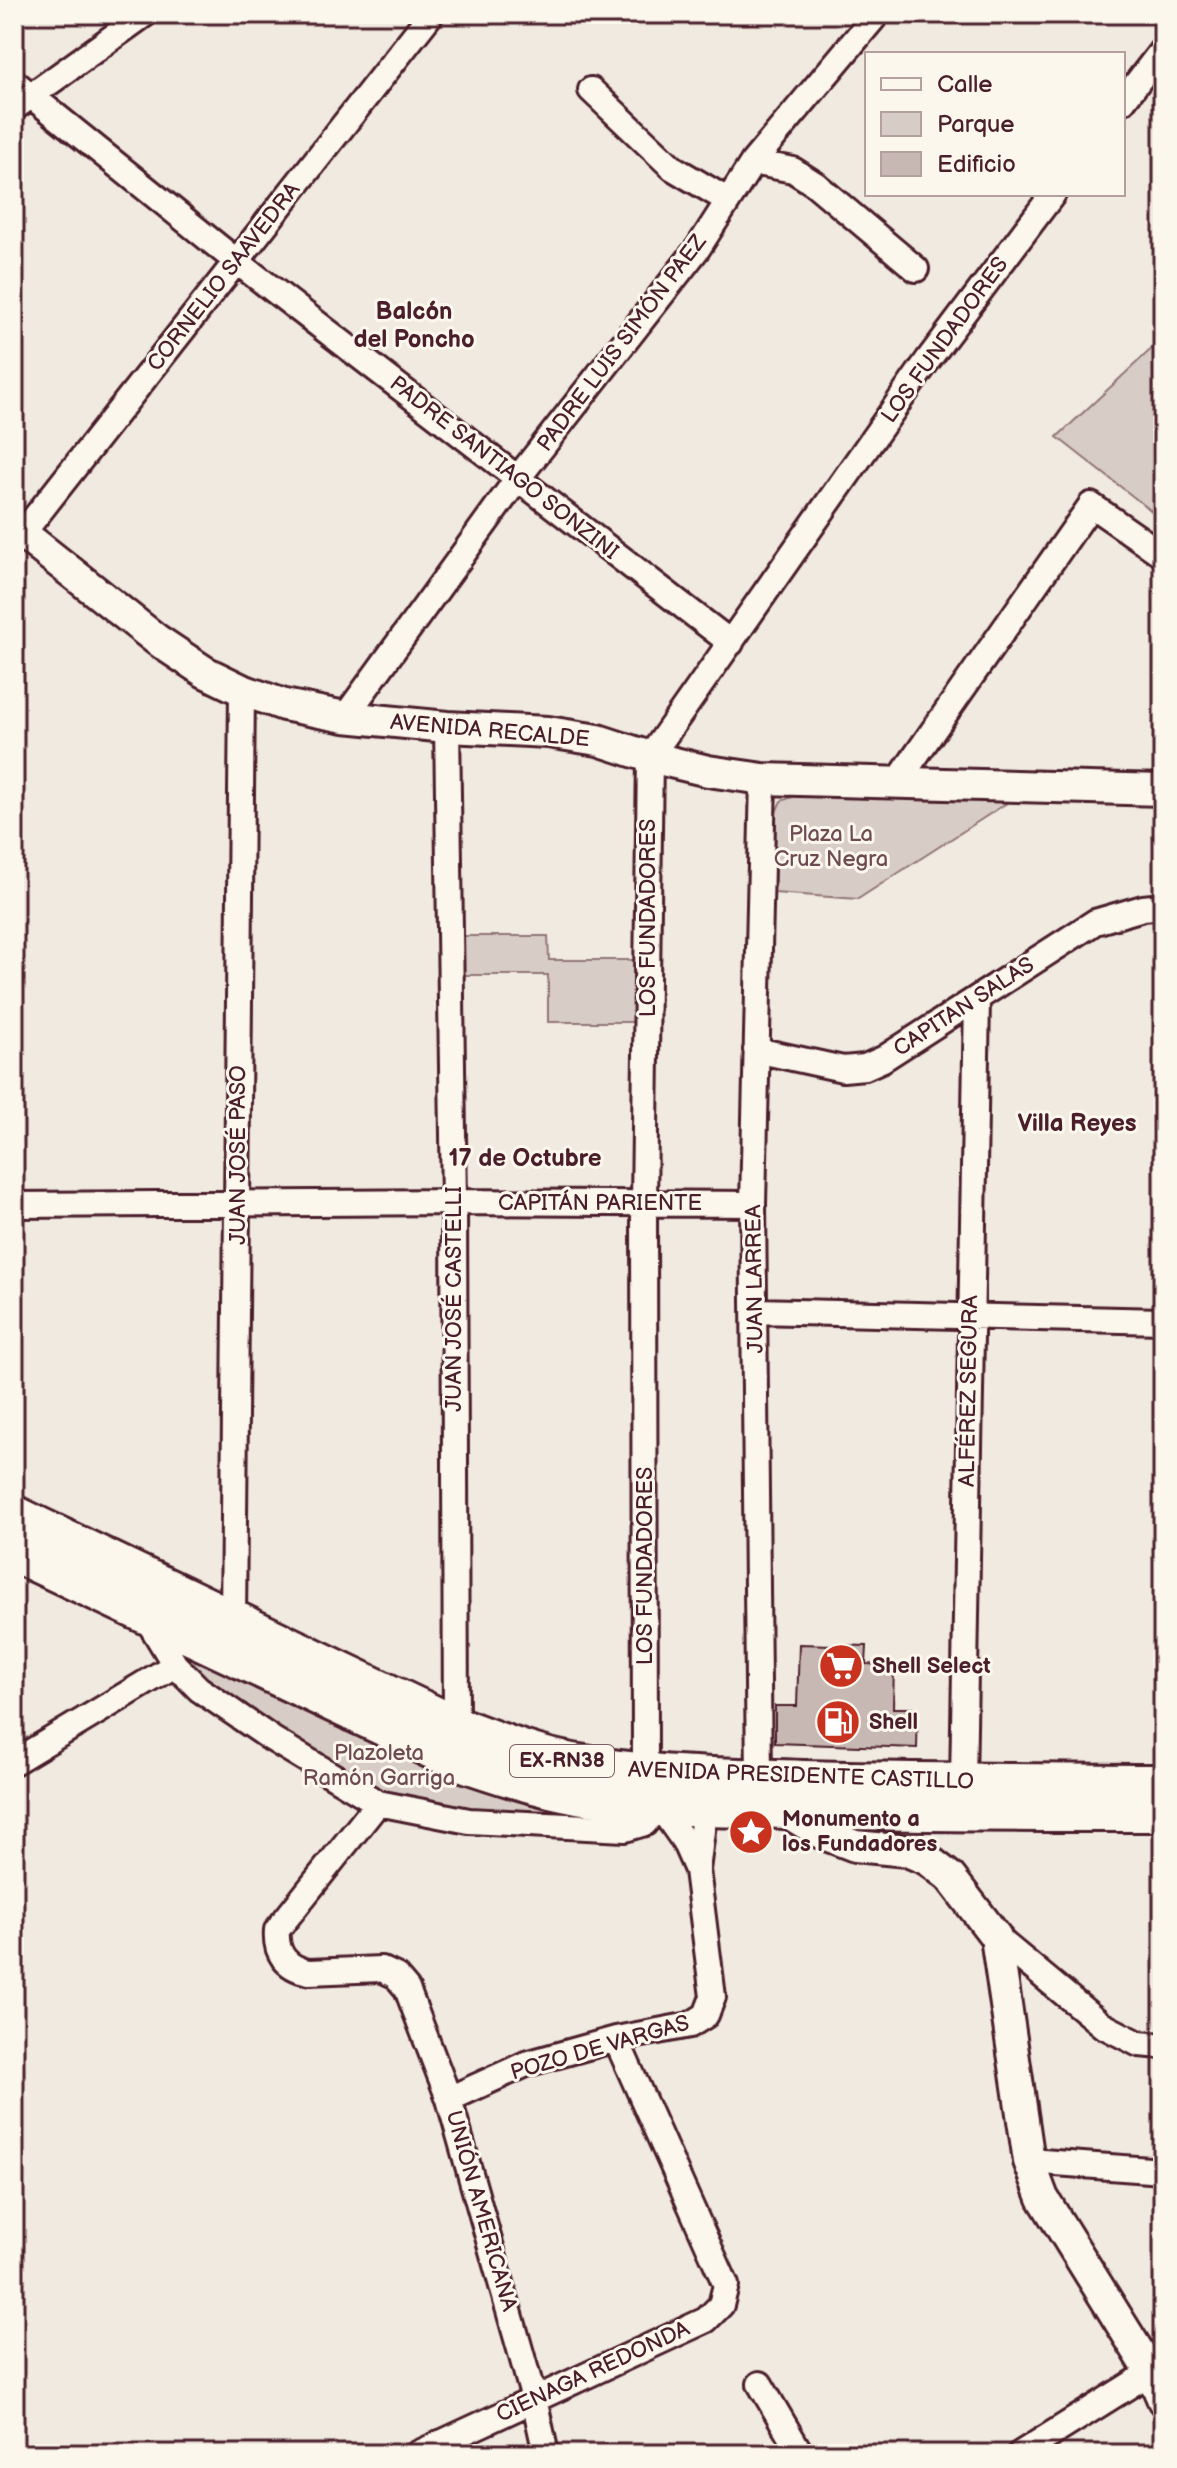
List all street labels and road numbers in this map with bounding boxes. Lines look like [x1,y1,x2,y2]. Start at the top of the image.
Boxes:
street label: CORNELIO SAAVEDRA [142,177,307,377]
street label: PADRE LUIS SIMÓN PAEZ [531,228,713,457]
street label: LOS FUNDADORES [876,252,1014,428]
street label: PADRE SANTIAGO SONZINI [384,370,624,566]
street label: AVENIDA RECALDE [389,709,591,753]
street label: LOS FUNDADORES [635,819,662,1017]
street label: CAPITAN SALAS [889,951,1039,1063]
street label: JUAN JOSÉ PASO [224,1065,252,1245]
street label: JUAN JOSÉ CASTELLI [440,1186,468,1412]
street label: CAPITÁN PARIENTE [498,1189,702,1217]
street label: JUAN LARREA [740,1204,770,1354]
street label: ALFÉREZ SEGURA [953,1294,984,1487]
street label: LOS FUNDADORES [632,1467,659,1665]
road number: EX-RN38 [510,1745,614,1777]
street label: AVENIDA PRESIDENTE CASTILLO [628,1756,974,1796]
street label: POZO DE VARGAS [508,2010,692,2086]
street label: UNIÓN AMERICANA [439,2107,524,2315]
street label: CIENAGA REDONDA [492,2315,694,2429]

